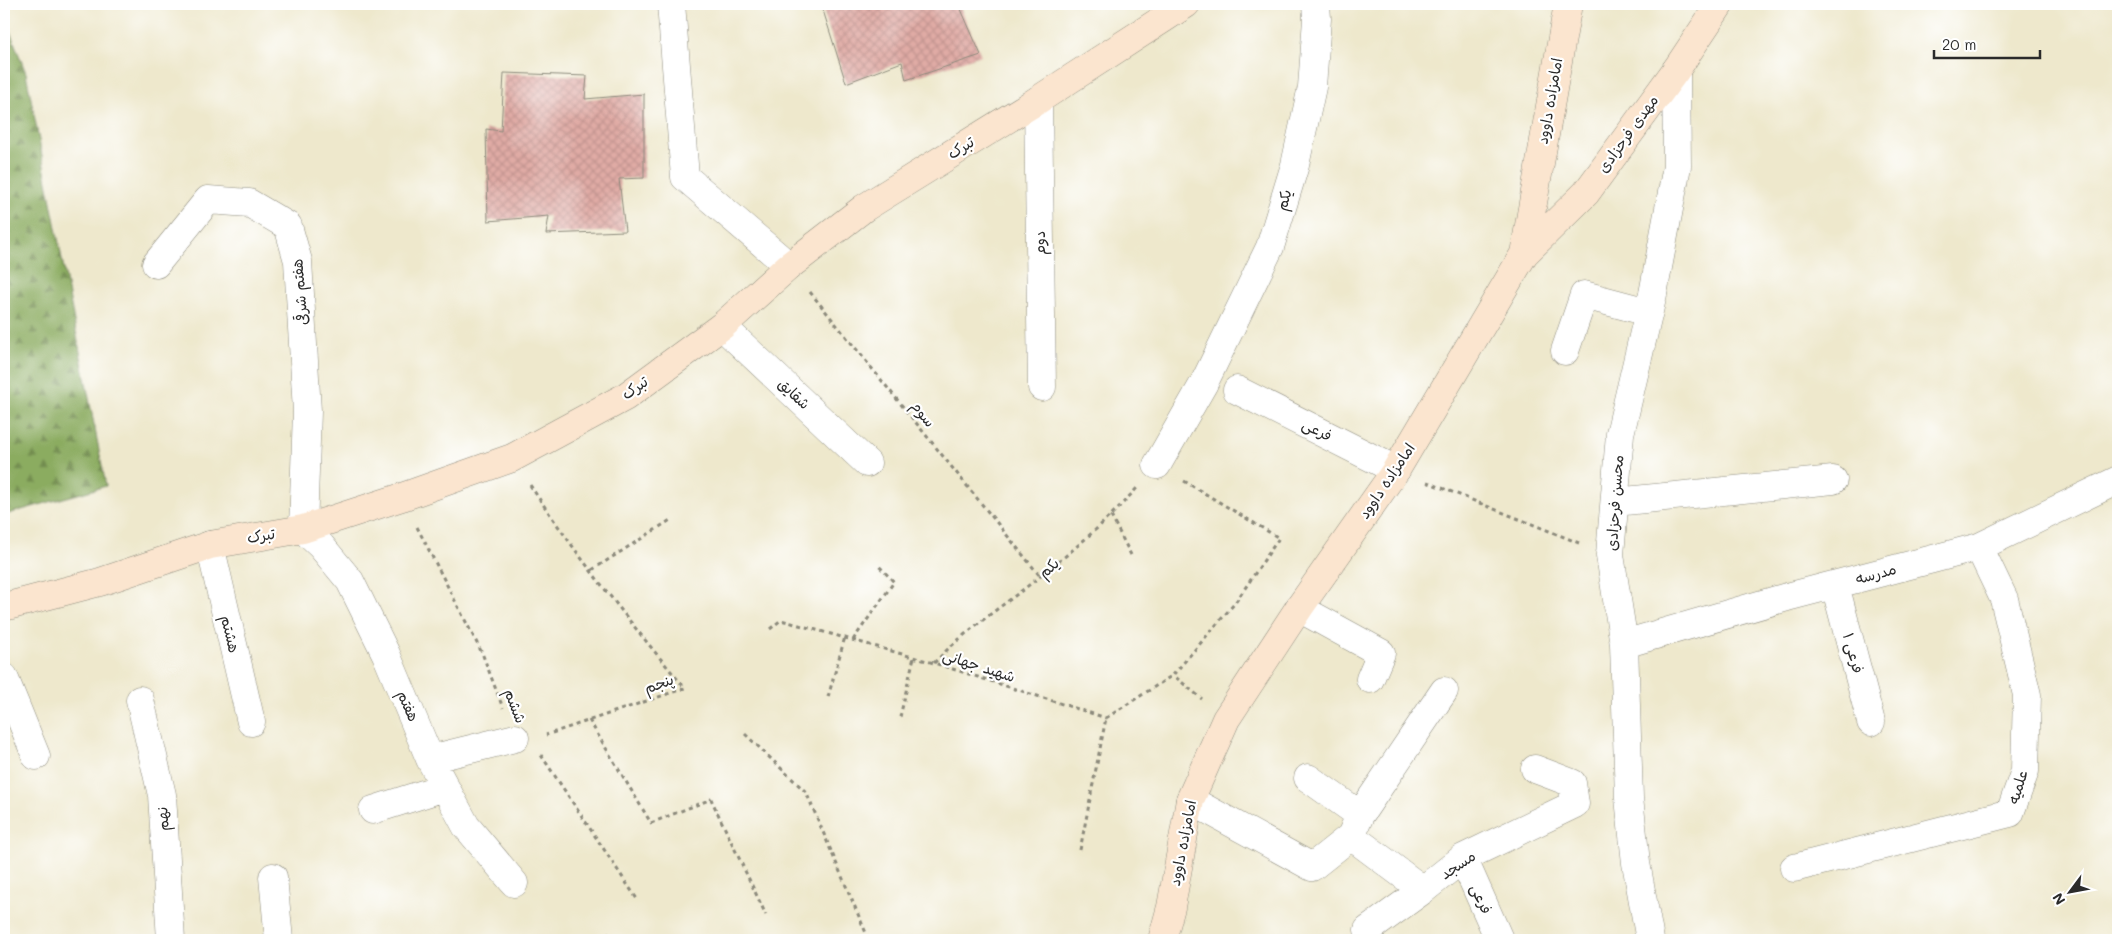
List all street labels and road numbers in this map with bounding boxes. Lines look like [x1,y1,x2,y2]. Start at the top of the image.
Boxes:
street label: امامزاده داوود [1532,56,1566,145]
street label: مهدی فرحزادی [1592,90,1662,176]
street label: تبرک [943,131,978,163]
street label: یکم [1270,187,1299,214]
street label: دوم [1029,231,1052,255]
street label: هفتم شرقی [286,258,315,326]
street label: تبرک [617,371,652,403]
street label: شقایق [774,373,815,413]
street label: سوم [905,396,941,433]
street label: فرعی [1299,413,1336,446]
street label: امامزاده داوود [1354,439,1419,522]
street label: محسن فرحزادی [1601,454,1627,552]
street label: تبرک [245,523,277,547]
street label: یکم [1034,553,1065,584]
street label: مدرسه [1853,558,1898,588]
street label: هشتم [214,613,245,655]
street label: فرعی ۱ [1838,630,1869,676]
street label: شهید جهانی [940,644,1018,687]
street label: پنجم [641,669,677,700]
street label: ششم [497,686,532,727]
street label: هفتم [391,687,424,725]
street label: علمیه [2002,767,2032,806]
street label: امامزاده داوود [1164,798,1200,888]
street label: نهم [151,806,176,832]
street label: مسجد [1436,845,1479,883]
street label: فرعی [1466,880,1497,917]

